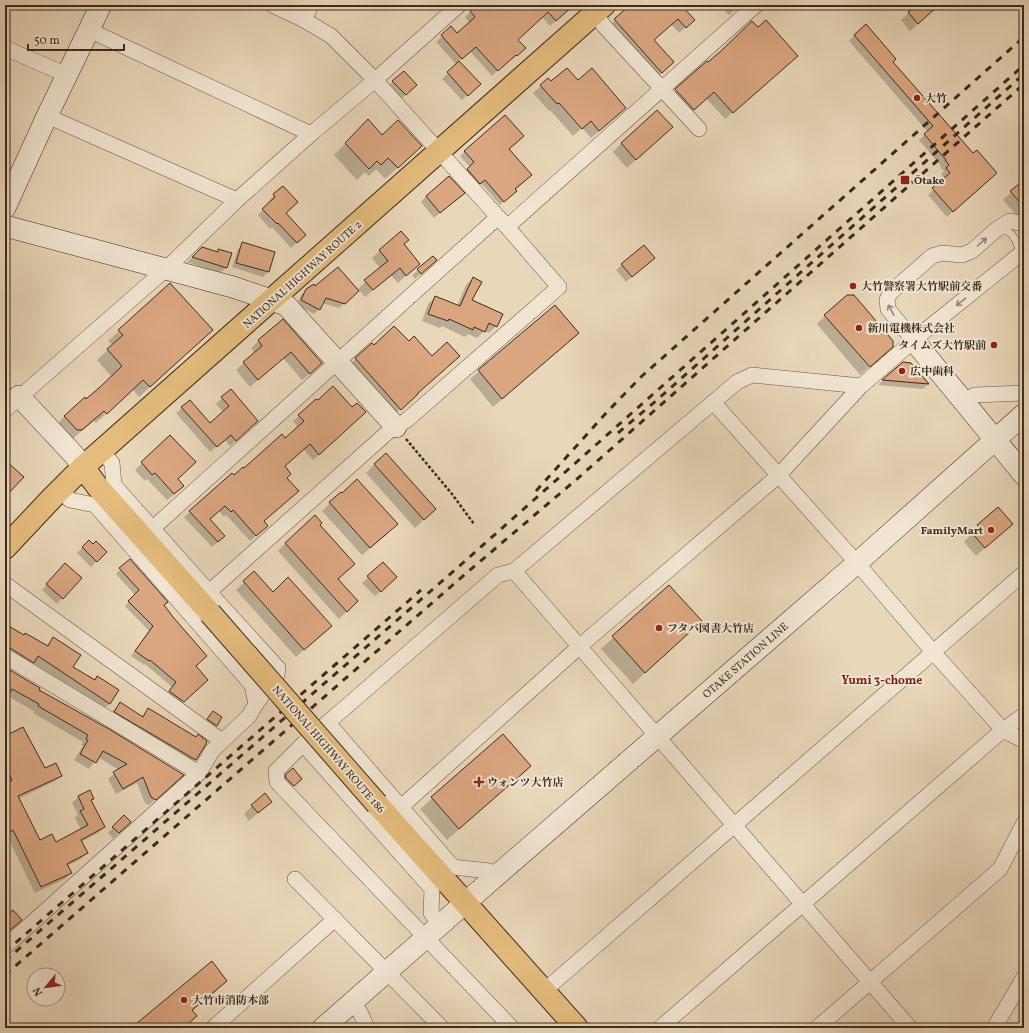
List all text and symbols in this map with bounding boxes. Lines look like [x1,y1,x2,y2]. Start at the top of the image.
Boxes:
scale bar [28,26,124,52]
text: 50 m [34,33,60,49]
place label: 大竹 [925,92,947,107]
marker: 大竹 [912,93,922,103]
marker: Ōtake [899,174,911,186]
place label: Ōtake [914,174,945,189]
street label: NATIONAL HIGHWAY ROUTE 2 [240,218,366,333]
one-way arrow [977,237,988,246]
place label: 大竹警察署大竹駅前交番 [861,280,983,295]
marker: 大竹警察署大竹駅前交番 [848,281,858,291]
one-way arrow [956,297,966,306]
one-way arrow [886,304,894,316]
place label: 新川電機株式会社 [867,322,955,337]
marker: 新川電機株式会社 [854,323,864,333]
place label: タイムズ大竹駅前 [898,339,987,354]
marker: タイムズ大竹駅前 [989,340,999,350]
place label: 広中歯科 [910,365,954,380]
marker: 広中歯科 [897,366,907,376]
place label: FamilyMart [921,524,983,539]
marker: FamilyMart [986,525,996,535]
street label: OTAKE STATION LINE [700,619,792,703]
place label: フタバ図書大竹店 [667,622,754,637]
marker: フタバ図書大竹店 [654,623,664,633]
district label: Yumi 3-chome [842,673,922,689]
street label: NATIONAL HIGHWAY ROUTE 186 [268,683,388,817]
place label: ウォンツ大竹店 [487,776,564,791]
marker: ウォンツ大竹店 [474,777,484,787]
north arrow [26,967,66,1007]
text: N [30,984,47,998]
place label: 大竹市消防本部 [192,994,269,1009]
marker: 大竹市消防本部 [179,995,189,1005]

